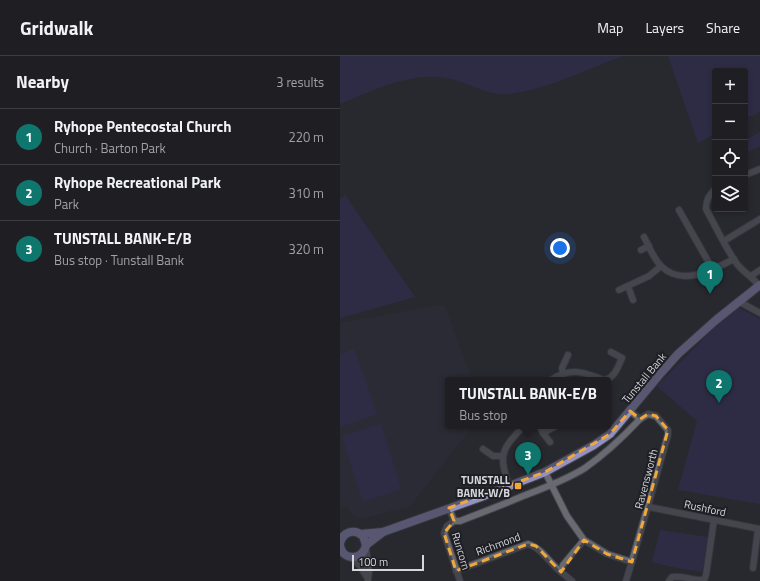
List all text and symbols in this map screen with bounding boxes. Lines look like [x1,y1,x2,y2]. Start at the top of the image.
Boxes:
text: Gridwalk [20,13,93,42]
text: Map [597,17,623,38]
text: Layers [645,17,684,38]
text: Share [706,17,740,38]
map controls [712,68,748,212]
button: + [712,68,748,104]
text: Nearby [16,69,69,95]
text: 3 results [276,72,324,92]
button: − [712,104,748,140]
text: Ryhope Pentecostal Church [54,115,232,138]
text: 1 [25,127,33,147]
text: 220 m [288,127,324,147]
text: Church · Barton Park [54,138,166,158]
button: locate [712,140,748,176]
text: Ryhope Recreational Park [54,171,221,194]
button: layers [712,176,748,212]
text: 2 [25,183,33,203]
text: 310 m [288,183,324,203]
text: Park [54,194,79,214]
text: TUNSTALL BANK-E/B [54,227,192,250]
your location [550,238,570,258]
text: 3 [25,239,33,259]
text: 320 m [288,239,324,259]
text: Bus stop · Tunstall Bank [54,250,184,270]
pin: 1 [697,261,723,294]
street label: Tunstall Bank [618,349,671,407]
pin: 2 [706,370,732,403]
popup [445,377,611,429]
text: TUNSTALL BANK-E/B [459,382,597,405]
text: Bus stop [459,405,507,425]
pin: 3 [515,442,541,475]
street label: Ravensworth [630,447,662,511]
place label: TUNSTALL BANK-W/B [457,472,511,501]
marker: TUNSTALL BANK-W/B [513,481,523,491]
street label: Rushford [683,496,728,520]
street label: Richmond [473,528,523,559]
street label: Runcorn [448,530,474,572]
scale bar [352,553,424,572]
text: 100 m [358,554,388,570]

